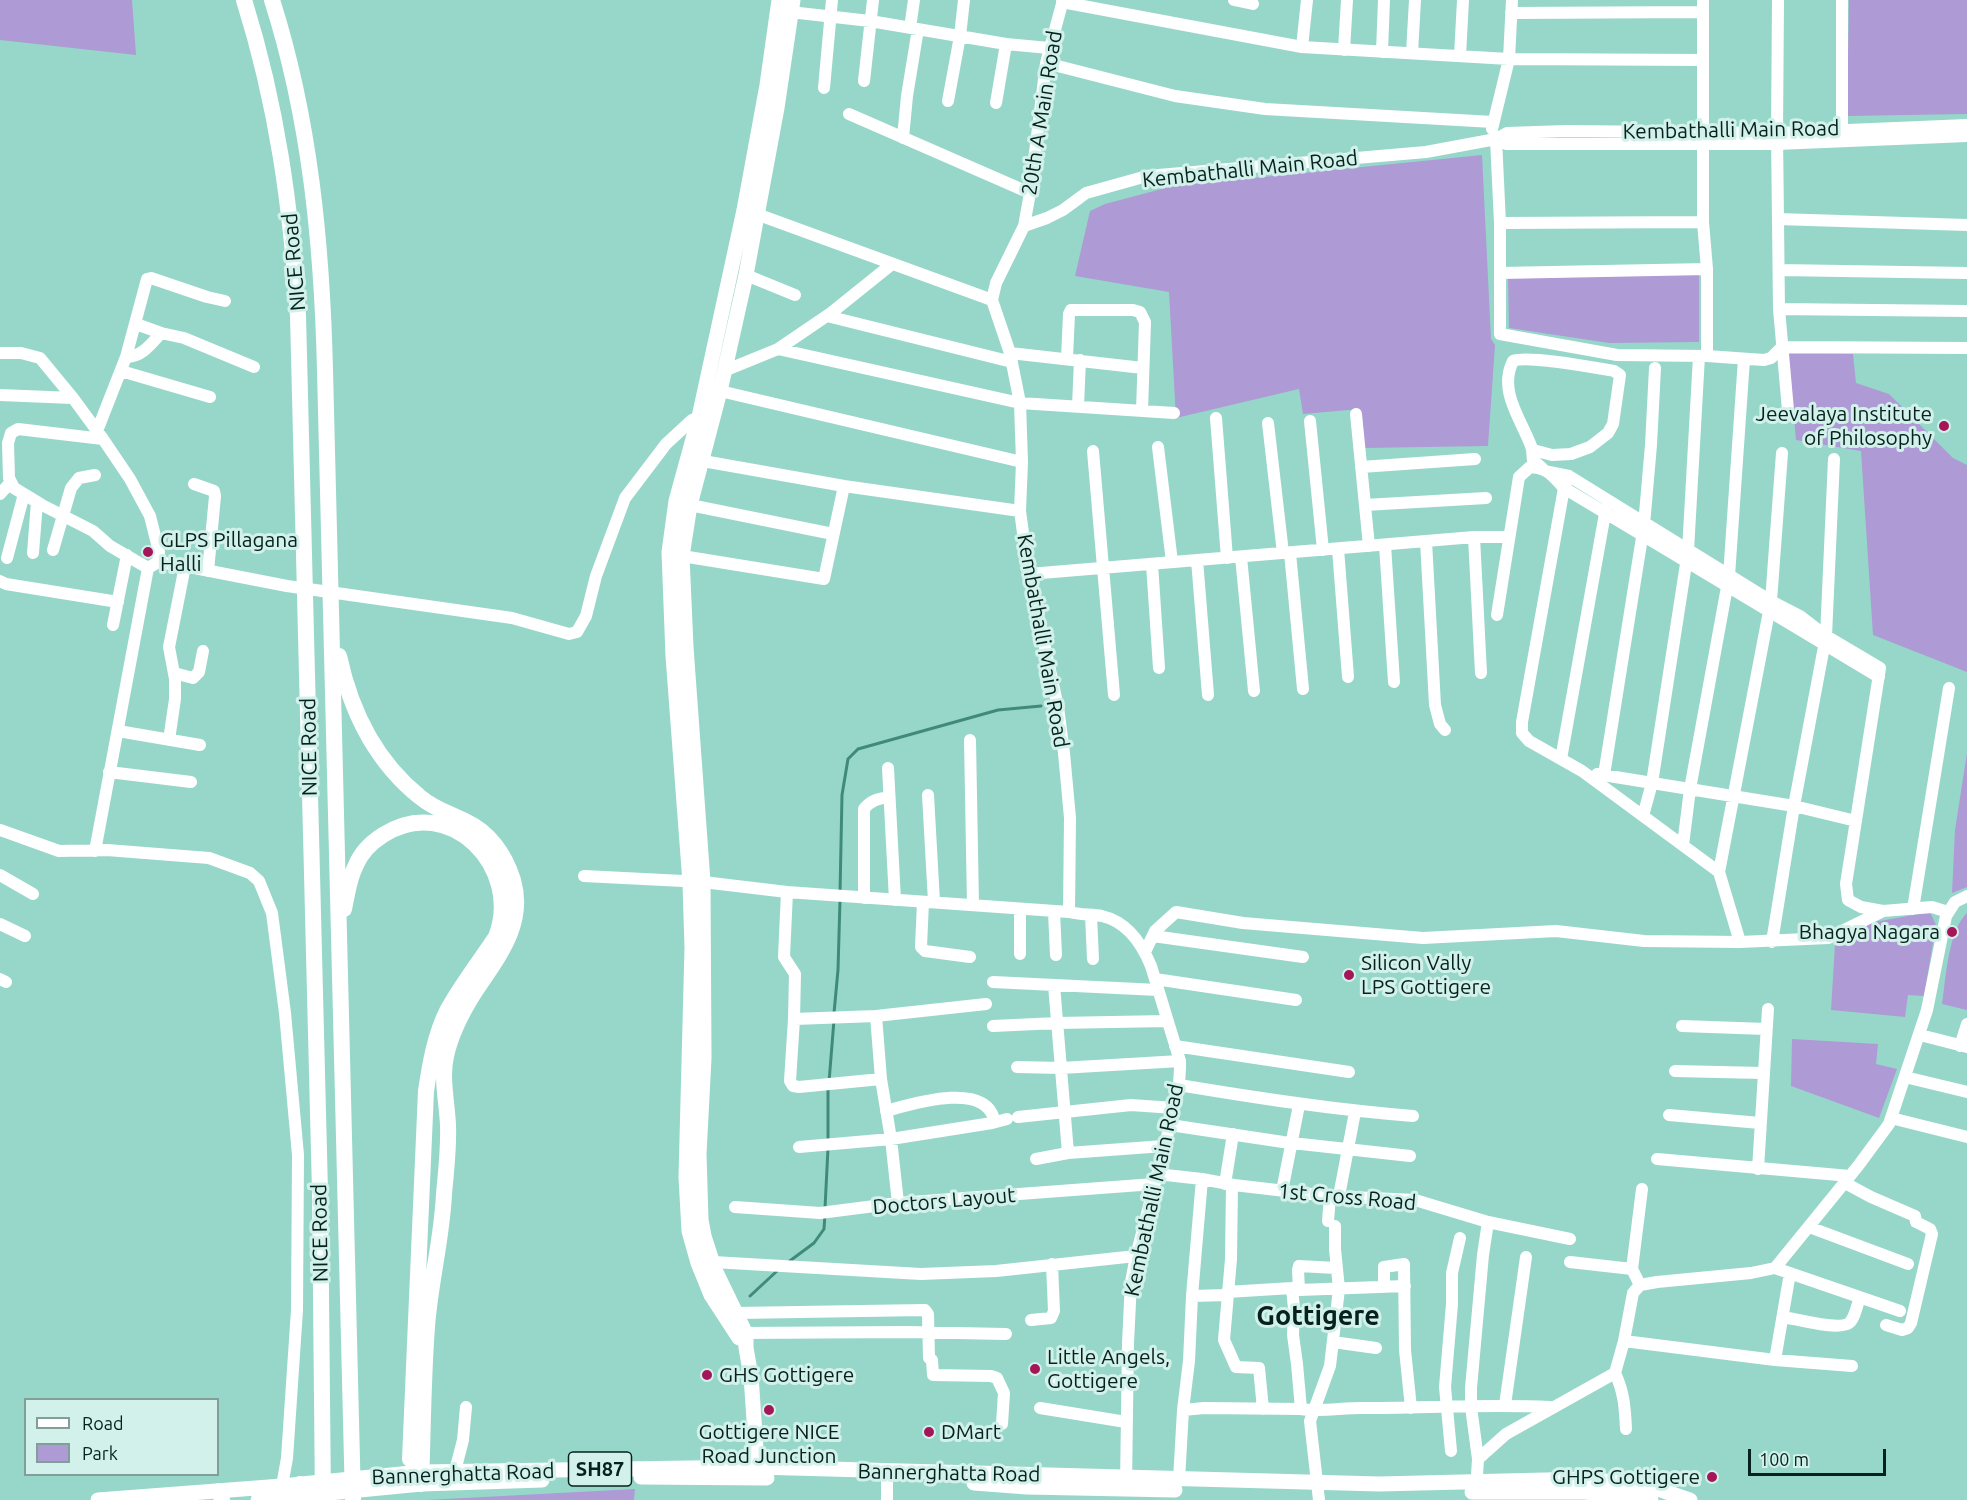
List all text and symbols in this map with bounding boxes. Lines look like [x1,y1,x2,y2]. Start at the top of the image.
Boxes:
street label: 20th A Main Road [1017,29,1067,197]
street label: Kembathalli Main Road [1622,116,1840,144]
street label: Kembathalli Main Road [1141,145,1359,193]
street label: NICE Road [277,212,311,312]
place label: Jeevalaya Institute of Philosophy [1756,401,1932,451]
marker: Jeevalaya Institute of Philosophy [1937,419,1951,433]
place label: GLPS Pillagana Halli [160,527,298,577]
street label: Kembathalli Main Road [1012,532,1074,750]
marker: GLPS Pillagana Halli [141,545,155,559]
street label: NICE Road [296,698,322,796]
place label: Bhagya Nagara [1799,919,1940,945]
marker: Bhagya Nagara [1945,925,1959,939]
place label: Silicon Vally LPS Gottigere [1361,950,1491,1000]
marker: Silicon Vally LPS Gottigere [1342,968,1356,982]
street label: Kembathalli Main Road [1119,1081,1189,1299]
street label: 1st Cross Road [1277,1178,1417,1216]
street label: Doctors Layout [872,1182,1016,1220]
street label: NICE Road [307,1184,333,1282]
district label: Gottigere [1256,1300,1380,1332]
place label: Little Angels, Gottigere [1047,1344,1170,1394]
place label: GHS Gottigere [719,1362,854,1388]
marker: Little Angels, Gottigere [1028,1362,1042,1376]
marker: GHS Gottigere [700,1368,714,1382]
legend [24,1398,219,1476]
marker: Gottigere NICE Road Junction [762,1403,776,1417]
text: Road [82,1413,124,1433]
place label: Gottigere NICE Road Junction [699,1419,839,1469]
place label: DMart [941,1419,1001,1445]
marker: DMart [922,1425,936,1439]
scale bar [1751,1437,1889,1475]
text: Park [82,1443,118,1463]
text: 100 m [1759,1449,1809,1469]
road number: SH87 [568,1452,632,1486]
street label: Bannerghatta Road [371,1458,555,1490]
street label: Bannerghatta Road [857,1459,1041,1487]
place label: GHPS Gottigere [1552,1464,1700,1490]
marker: GHPS Gottigere [1705,1470,1719,1484]

